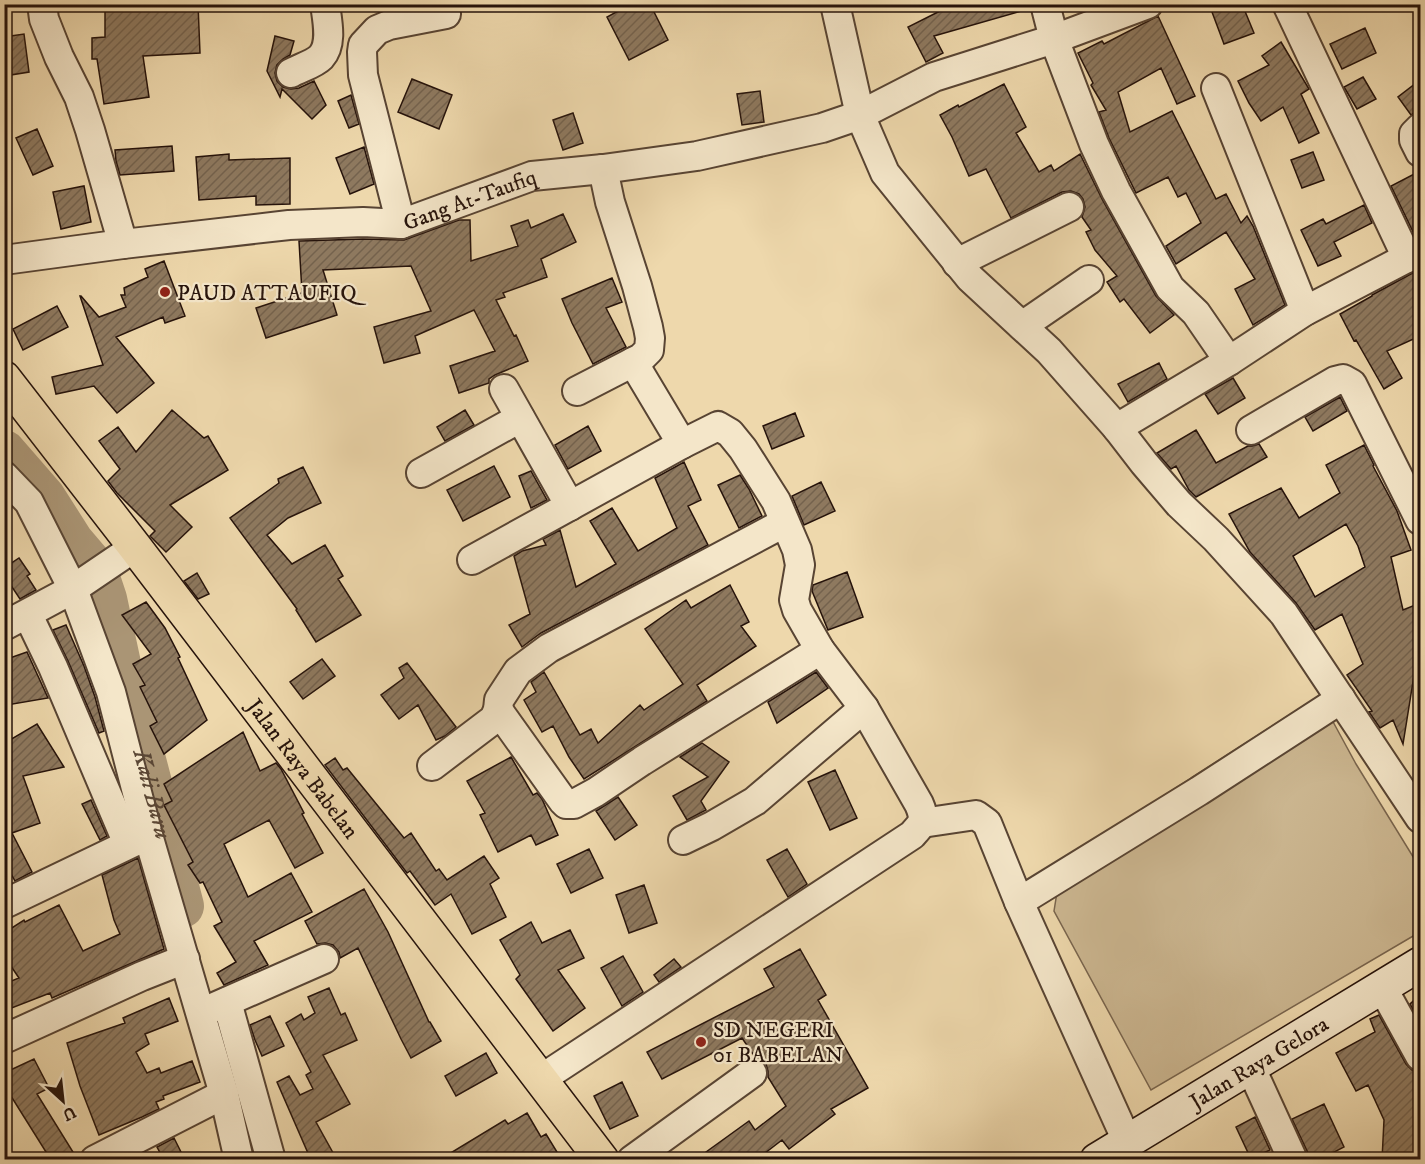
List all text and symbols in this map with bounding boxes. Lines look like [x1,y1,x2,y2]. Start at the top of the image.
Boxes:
street label: Gang At-Taufiq [400,163,541,237]
place label: PAUD ATTAUFIQ [177,280,366,307]
marker: PAUD ATTAUFIQ [158,285,172,299]
street label: Jalan Raya Babelan [239,692,364,845]
water label: Kali Baru [126,745,178,843]
street label: Jalan Raya Gelora [1183,1011,1334,1117]
place label: SD NEGERI 01 BABELAN [713,1017,843,1069]
marker: SD NEGERI 01 BABELAN [694,1035,708,1049]
north arrow [33,1071,93,1131]
text: U [59,1102,79,1125]

